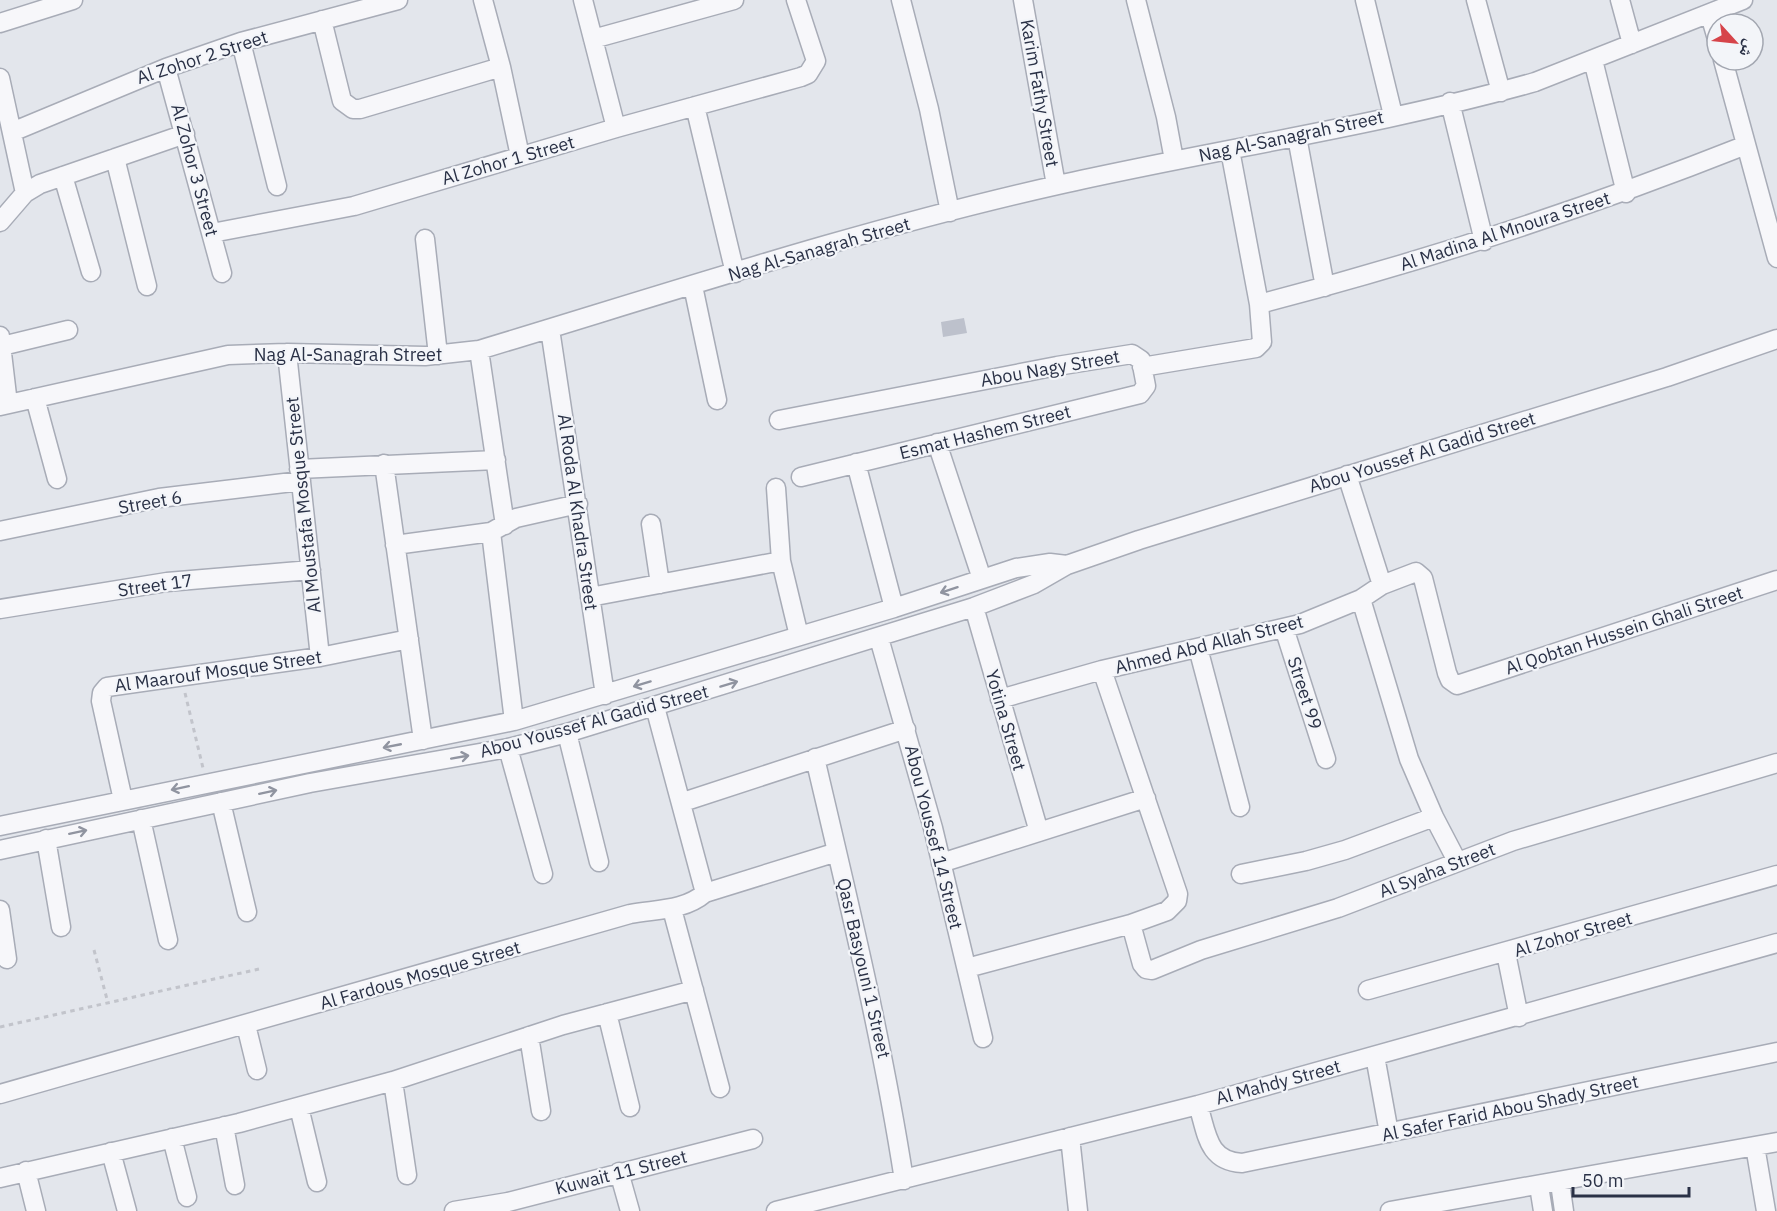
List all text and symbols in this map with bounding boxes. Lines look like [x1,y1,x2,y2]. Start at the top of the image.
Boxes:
north arrow [1705,12,1765,72]
street label: Karim Fathy Street [1016,17,1064,169]
street label: Al Zohor 2 Street [133,25,271,89]
text: ش [1736,37,1761,61]
street label: Al Zohor 3 Street [166,101,224,239]
street label: Nag Al-Sanagrah Street [1196,105,1386,167]
street label: Al Zohor 1 Street [439,130,577,190]
street label: Al Madina Al Mnoura Street [1397,186,1613,276]
street label: Nag Al-Sanagrah Street [725,212,913,286]
street label: Nag Al-Sanagrah Street [254,343,442,366]
street label: Abou Nagy Street [979,344,1121,392]
street label: Al Moustafa Mosque Street [280,396,326,614]
street label: Esmat Hashem Street [897,400,1073,464]
street label: Abou Youssef Al Gadid Street [1306,407,1538,497]
street label: Al Roda Al Khadra Street [553,412,603,612]
street label: Street 6 [116,485,184,519]
street label: Street 17 [116,568,194,602]
street label: Al Qobtan Hussein Ghali Street [1502,581,1746,679]
one-way arrow [940,585,959,596]
street label: Ahmed Abd Allah Street [1112,609,1306,679]
street label: Al Maarouf Mosque Street [113,645,323,697]
street label: Street 99 [1282,654,1328,732]
street label: Yotina Street [981,667,1031,773]
one-way arrow [719,678,738,689]
street label: Abou Youssef Al Gadid Street [477,679,711,763]
one-way arrow [633,679,652,690]
one-way arrow [383,741,403,752]
street label: Abou Youssef 14 Street [900,742,968,932]
one-way arrow [450,751,469,762]
one-way arrow [171,783,191,794]
one-way arrow [258,786,278,797]
one-way arrow [67,826,87,837]
street label: Al Syaha Street [1375,837,1499,903]
street label: Qasr Basyouni 1 Street [832,876,896,1060]
street label: Al Zohor Street [1511,906,1635,962]
street label: Al Fardous Mosque Street [317,935,523,1015]
street label: Al Mahdy Street [1213,1054,1343,1110]
street label: Al Safer Farid Abou Shady Street [1380,1070,1640,1146]
street label: Kuwait 11 Street [553,1145,689,1199]
scale bar [1573,1160,1688,1198]
text: 50 m [1582,1169,1624,1192]

